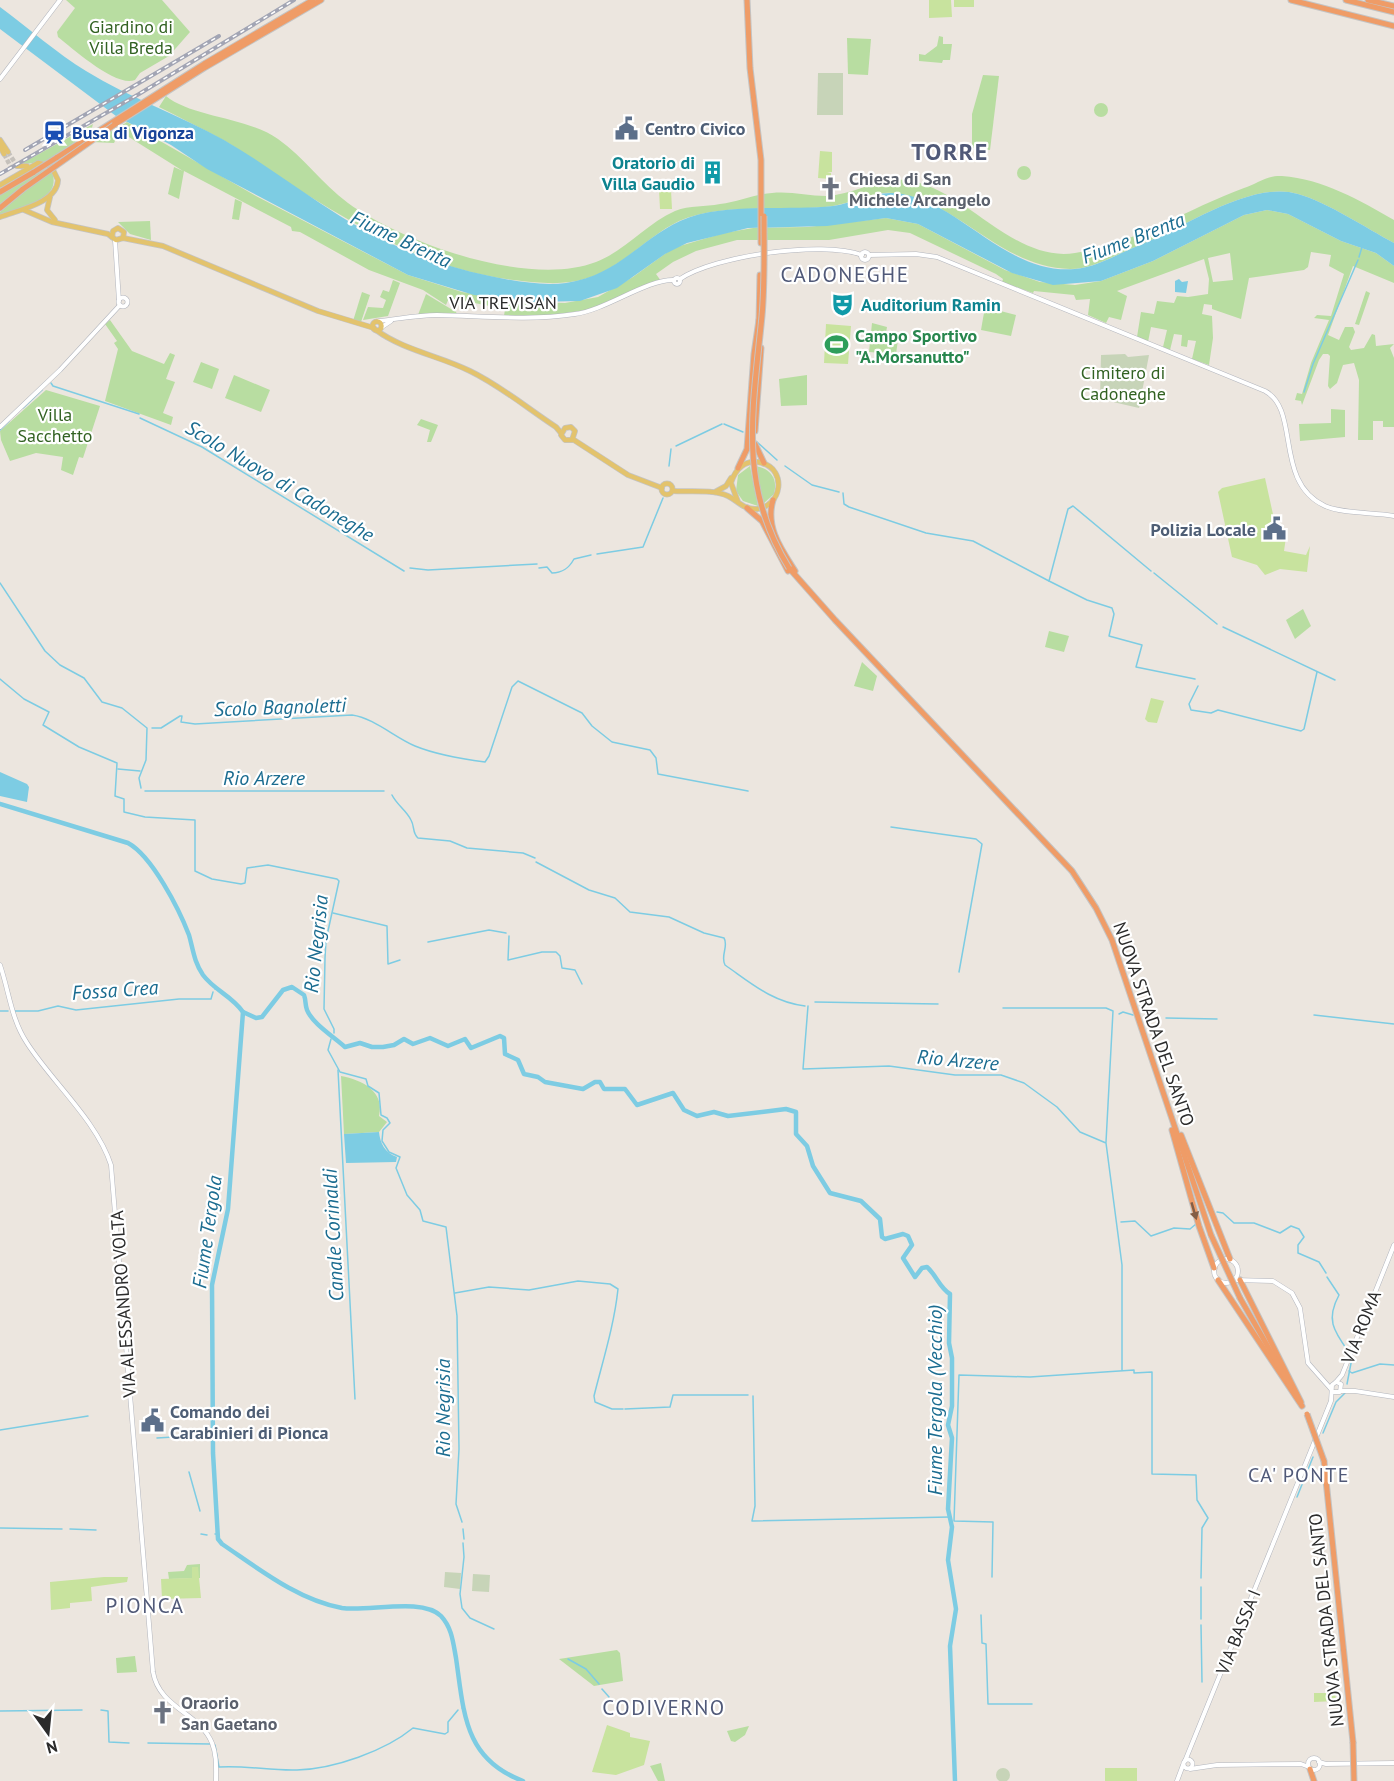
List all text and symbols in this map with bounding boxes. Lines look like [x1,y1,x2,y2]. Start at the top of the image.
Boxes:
park label: Giardino di Villa Breda [88,15,173,59]
public building icon: Centro Civico [614,115,640,141]
place label: Centro Civico [645,117,746,140]
station icon: Busa di Vigonza [41,119,67,145]
place label: Busa di Vigonza [72,121,194,144]
district label: TORRE [911,136,989,167]
place label: Oratorio di Villa Gaudio [601,151,695,195]
building icon: Oratorio di Villa Gaudio [700,159,726,185]
place label: Chiesa di San Michele Arcangelo [849,167,991,211]
church icon: Chiesa di San Michele Arcangelo [818,175,844,201]
water label: Fiume Brenta [346,204,456,274]
water label: Fiume Brenta [1078,206,1189,270]
district label: CADONEGHE [781,261,909,288]
street label: VIA TREVISAN [448,291,557,314]
theatre icon: Auditorium Ramin [830,291,856,317]
place label: Auditorium Ramin [861,293,1001,316]
place label: Campo Sportivo "A.Morsanutto" [855,324,978,368]
sports icon: Campo Sportivo "A.Morsanutto" [824,332,850,358]
park label: Cimitero di Cadoneghe [1080,361,1166,405]
park label: Villa Sacchetto [18,403,92,447]
water label: Scolo Nuovo di Cadoneghe [181,414,380,548]
public building icon: Polizia Locale [1261,516,1287,542]
place label: Polizia Locale [1151,518,1256,541]
water label: Scolo Bagnoletti [213,692,347,722]
water label: Rio Arzere [223,765,306,791]
water label: Rio Negrisia [298,893,334,994]
street label: NUOVA STRADA DEL SANTO [1108,919,1200,1129]
water label: Fossa Crea [71,974,159,1006]
water label: Rio Arzere [916,1043,1001,1077]
water label: Canale Corinaldi [317,1167,349,1302]
water label: Fiume Tergola [186,1174,228,1290]
one-way arrow [1190,1202,1200,1220]
street label: VIA ALESSANDRO VOLTA [105,1209,141,1399]
street label: VIA ROMA [1336,1287,1386,1368]
water label: Fiume Tergola (Vecchio) [922,1305,948,1495]
water label: Rio Negrisia [430,1359,456,1457]
place label: Comando dei Carabinieri di Pionca [170,1400,329,1444]
public building icon: Comando dei Carabinieri di Pionca [139,1408,165,1434]
district label: CA' PONTE [1248,1462,1350,1488]
street label: NUOVA STRADA DEL SANTO [1303,1512,1349,1728]
street label: VIA BASSA I [1210,1586,1266,1679]
district label: PIONCA [105,1592,185,1619]
place label: Oraorio San Gaetano [181,1691,278,1735]
district label: CODIVERNO [602,1694,726,1721]
church icon: Oraorio San Gaetano [150,1699,176,1725]
north arrow [18,1703,78,1763]
text: N [44,1736,60,1759]

